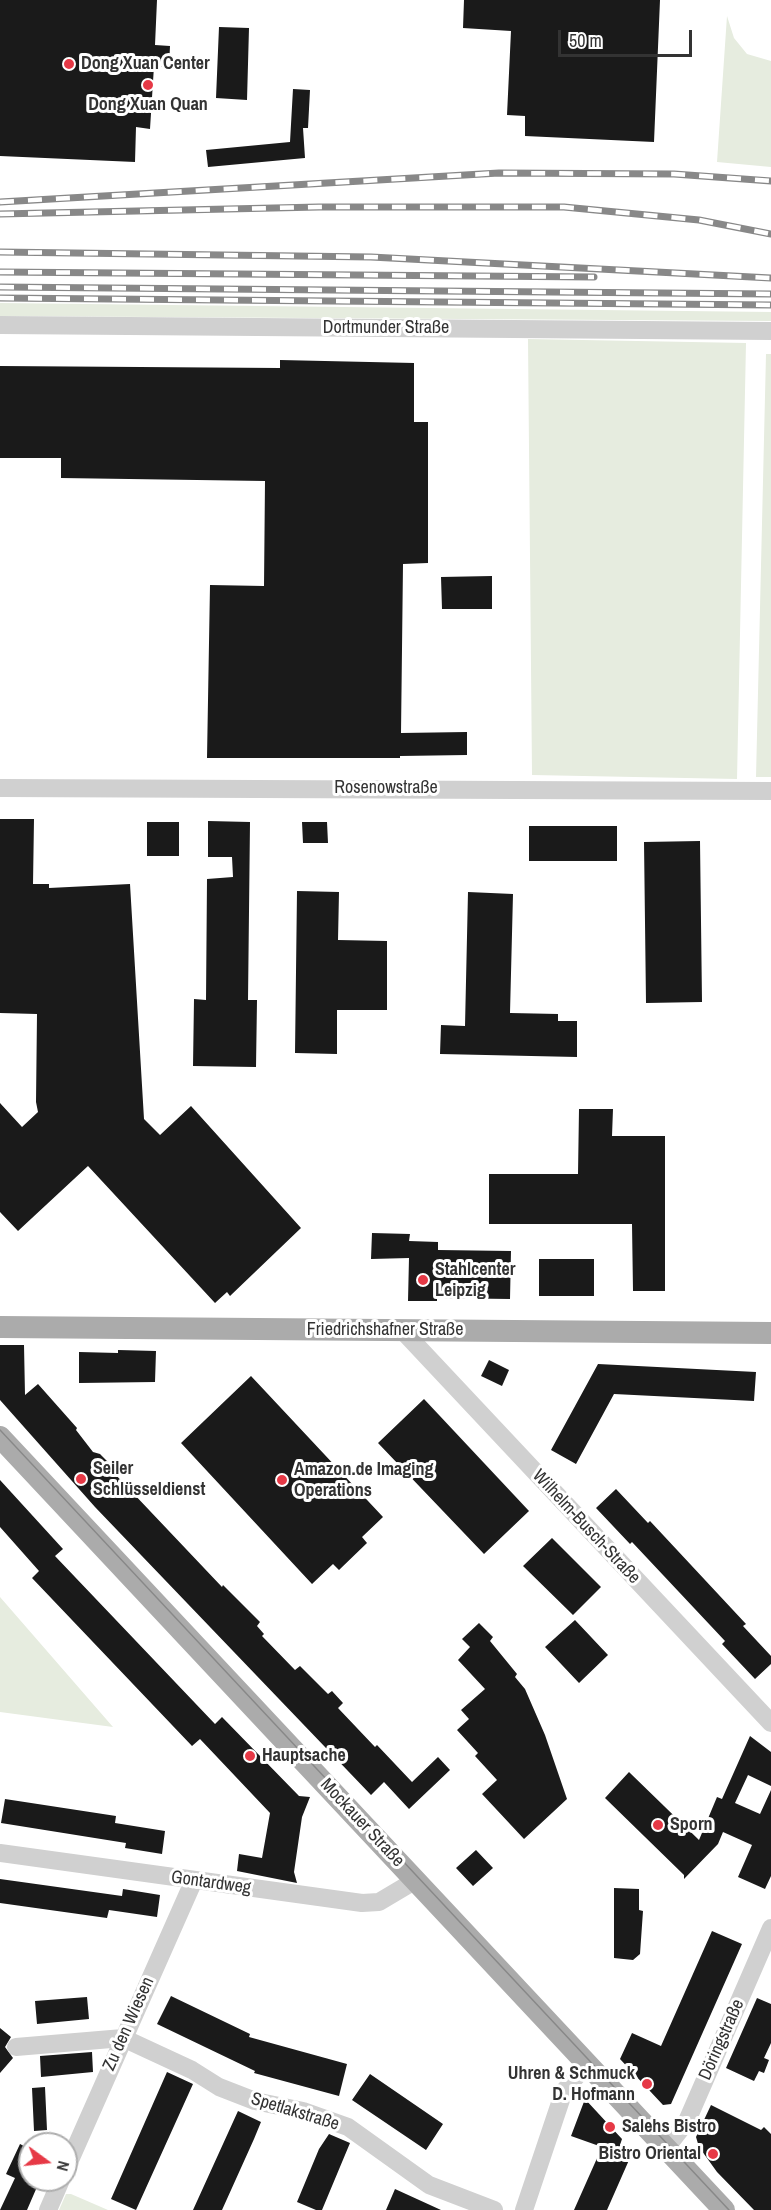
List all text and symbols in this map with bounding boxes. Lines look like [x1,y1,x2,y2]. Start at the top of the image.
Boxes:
scale bar [561,18,694,56]
text: 50 m [569,28,602,53]
place label: Dong Xuan Center [81,53,210,75]
marker: Dong Xuan Center [62,57,76,71]
marker: Dong Xuan Quan [141,78,155,92]
place label: Dong Xuan Quan [88,94,208,116]
street label: Dortmunder Straße [323,317,449,339]
street label: Rosenowstraße [334,777,438,799]
place label: Stahlcenter Leipzig [435,1259,515,1302]
marker: Stahlcenter Leipzig [416,1273,430,1287]
street label: Friedrichshafner Straße [307,1319,463,1341]
place label: Seiler Schlüsseldienst [93,1458,205,1500]
place label: Amazon.de Imaging Operations [294,1459,433,1502]
street label: Wilhelm-Busch-Straße [527,1465,645,1589]
marker: Seiler Schlüsseldienst [74,1472,88,1486]
marker: Amazon.de Imaging Operations [275,1473,289,1487]
place label: Hauptsache [262,1745,346,1767]
marker: Hauptsache [243,1749,257,1763]
street label: Mockauer Straße [315,1774,409,1872]
place label: Sporn [670,1814,713,1836]
marker: Sporn [651,1818,665,1832]
street label: Gontardweg [170,1867,252,1899]
street label: Zu den Wiesen [99,1974,159,2074]
street label: Döringstraße [695,1996,749,2084]
place label: Uhren & Schmuck D. Hofmann [508,2063,635,2106]
marker: Uhren & Schmuck D. Hofmann [640,2077,654,2091]
street label: Spetlakstraße [248,2088,342,2136]
place label: Salehs Bistro [622,2116,716,2138]
marker: Salehs Bistro [603,2120,617,2134]
north arrow [18,2132,78,2192]
place label: Bistro Oriental [598,2143,701,2165]
marker: Bistro Oriental [706,2147,720,2161]
text: N [52,2159,75,2174]

